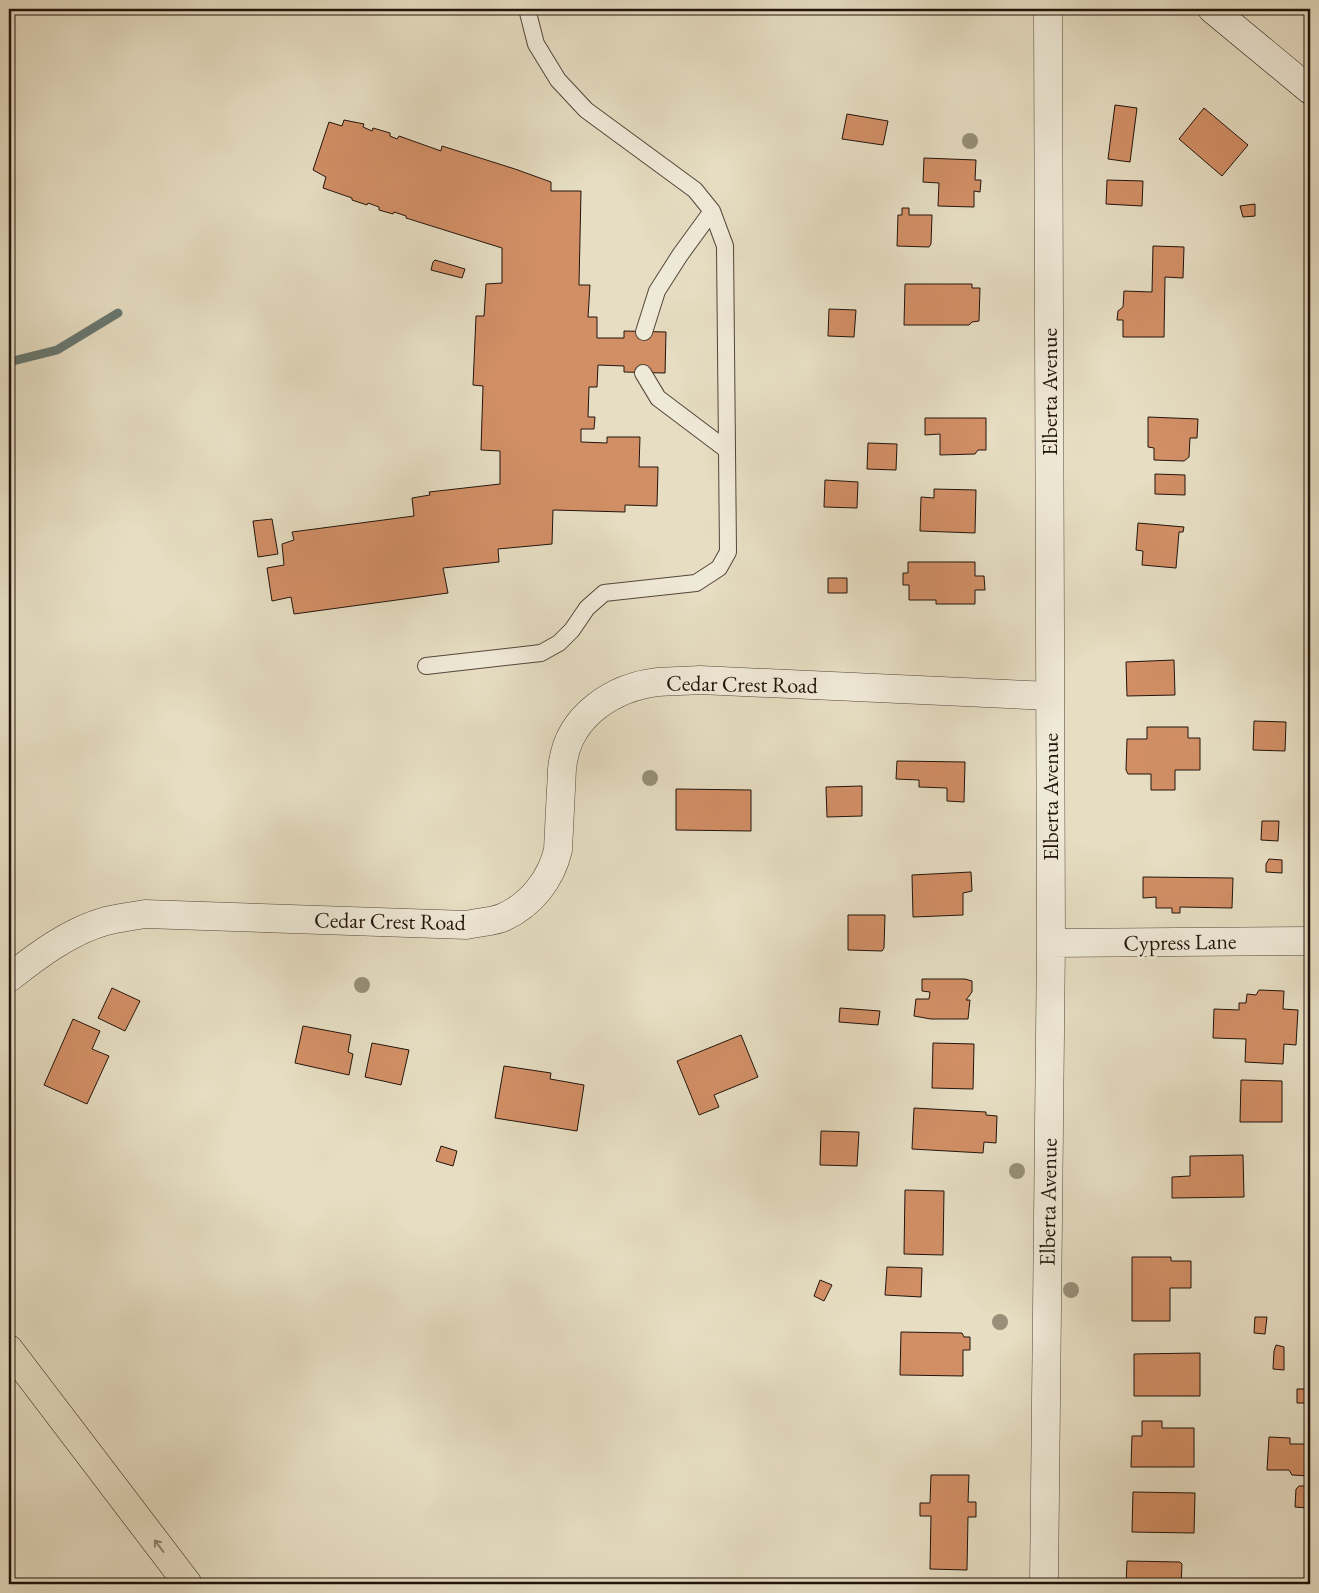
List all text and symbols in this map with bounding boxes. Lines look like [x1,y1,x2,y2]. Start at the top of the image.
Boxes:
street label: Elberta Avenue [1035,328,1064,456]
street label: Cedar Crest Road [666,668,819,700]
street label: Elberta Avenue [1036,733,1065,861]
street label: Cedar Crest Road [314,905,467,937]
street label: Cypress Lane [1123,927,1237,957]
street label: Elberta Avenue [1032,1137,1064,1266]
one-way arrow [154,1539,165,1552]

